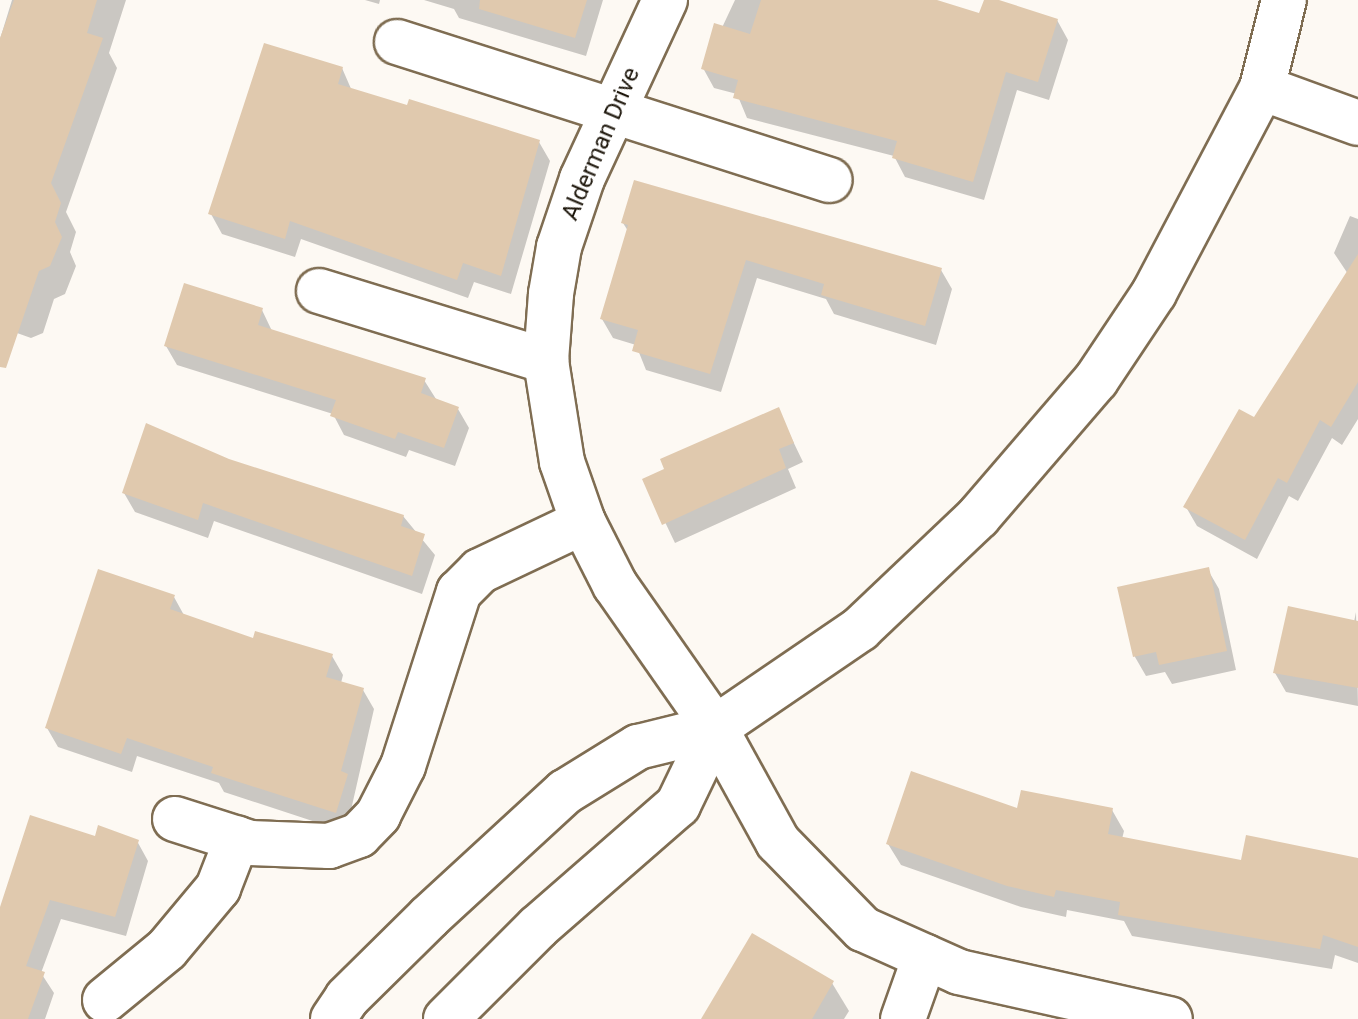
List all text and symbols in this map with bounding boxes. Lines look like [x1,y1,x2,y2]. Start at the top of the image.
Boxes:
street label: Alderman Drive [556,63,646,225]

